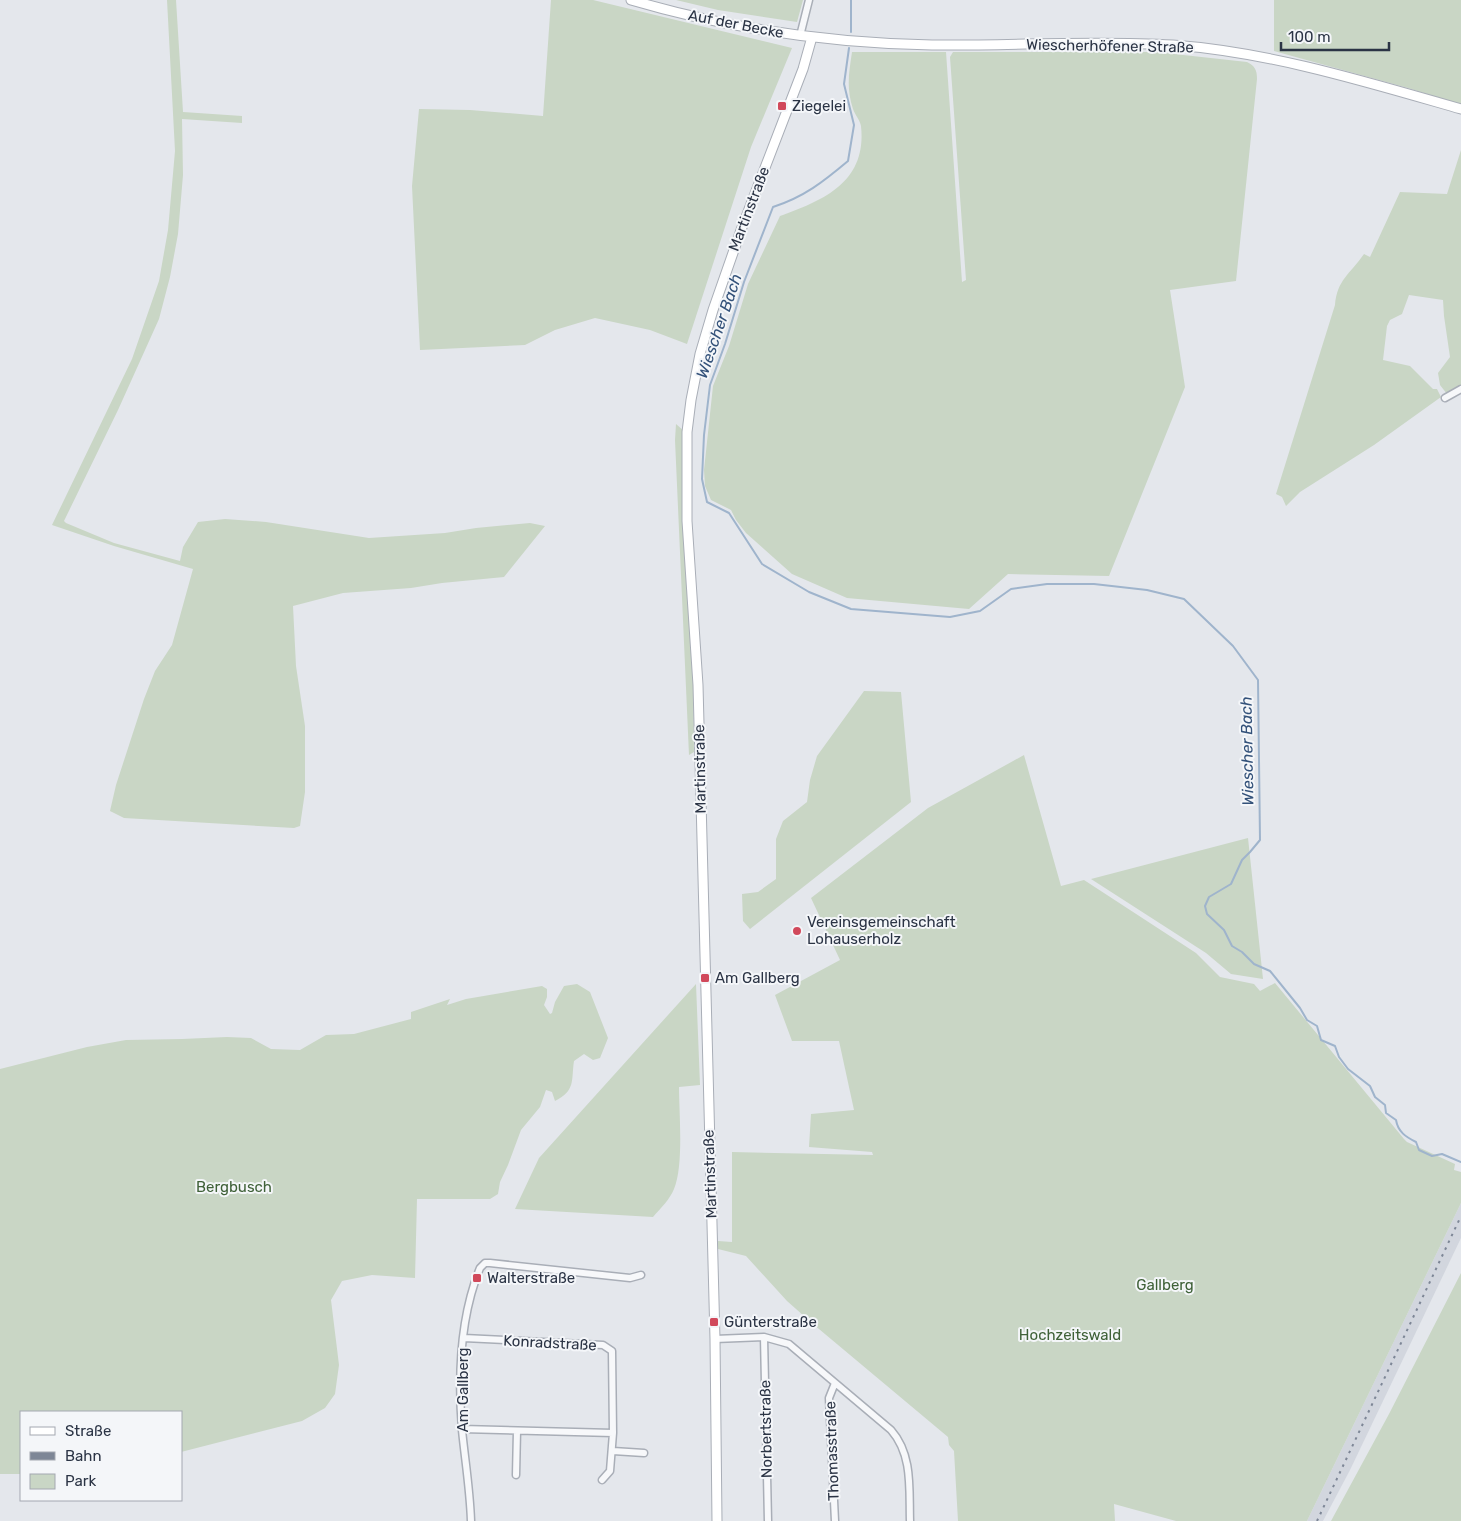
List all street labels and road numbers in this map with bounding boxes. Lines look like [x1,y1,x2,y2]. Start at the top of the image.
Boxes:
street label: Auf der Becke [687,6,785,42]
street label: Wiescherhöfener Straße [1026,36,1194,56]
street label: Martinstraße [725,164,773,254]
street label: Martinstraße [690,724,710,814]
street label: Martinstraße [699,1129,721,1219]
street label: Konradstraße [503,1332,597,1354]
street label: Am Gallberg [454,1348,472,1432]
street label: Norbertstraße [756,1380,776,1478]
street label: Thomasstraße [821,1401,843,1501]

